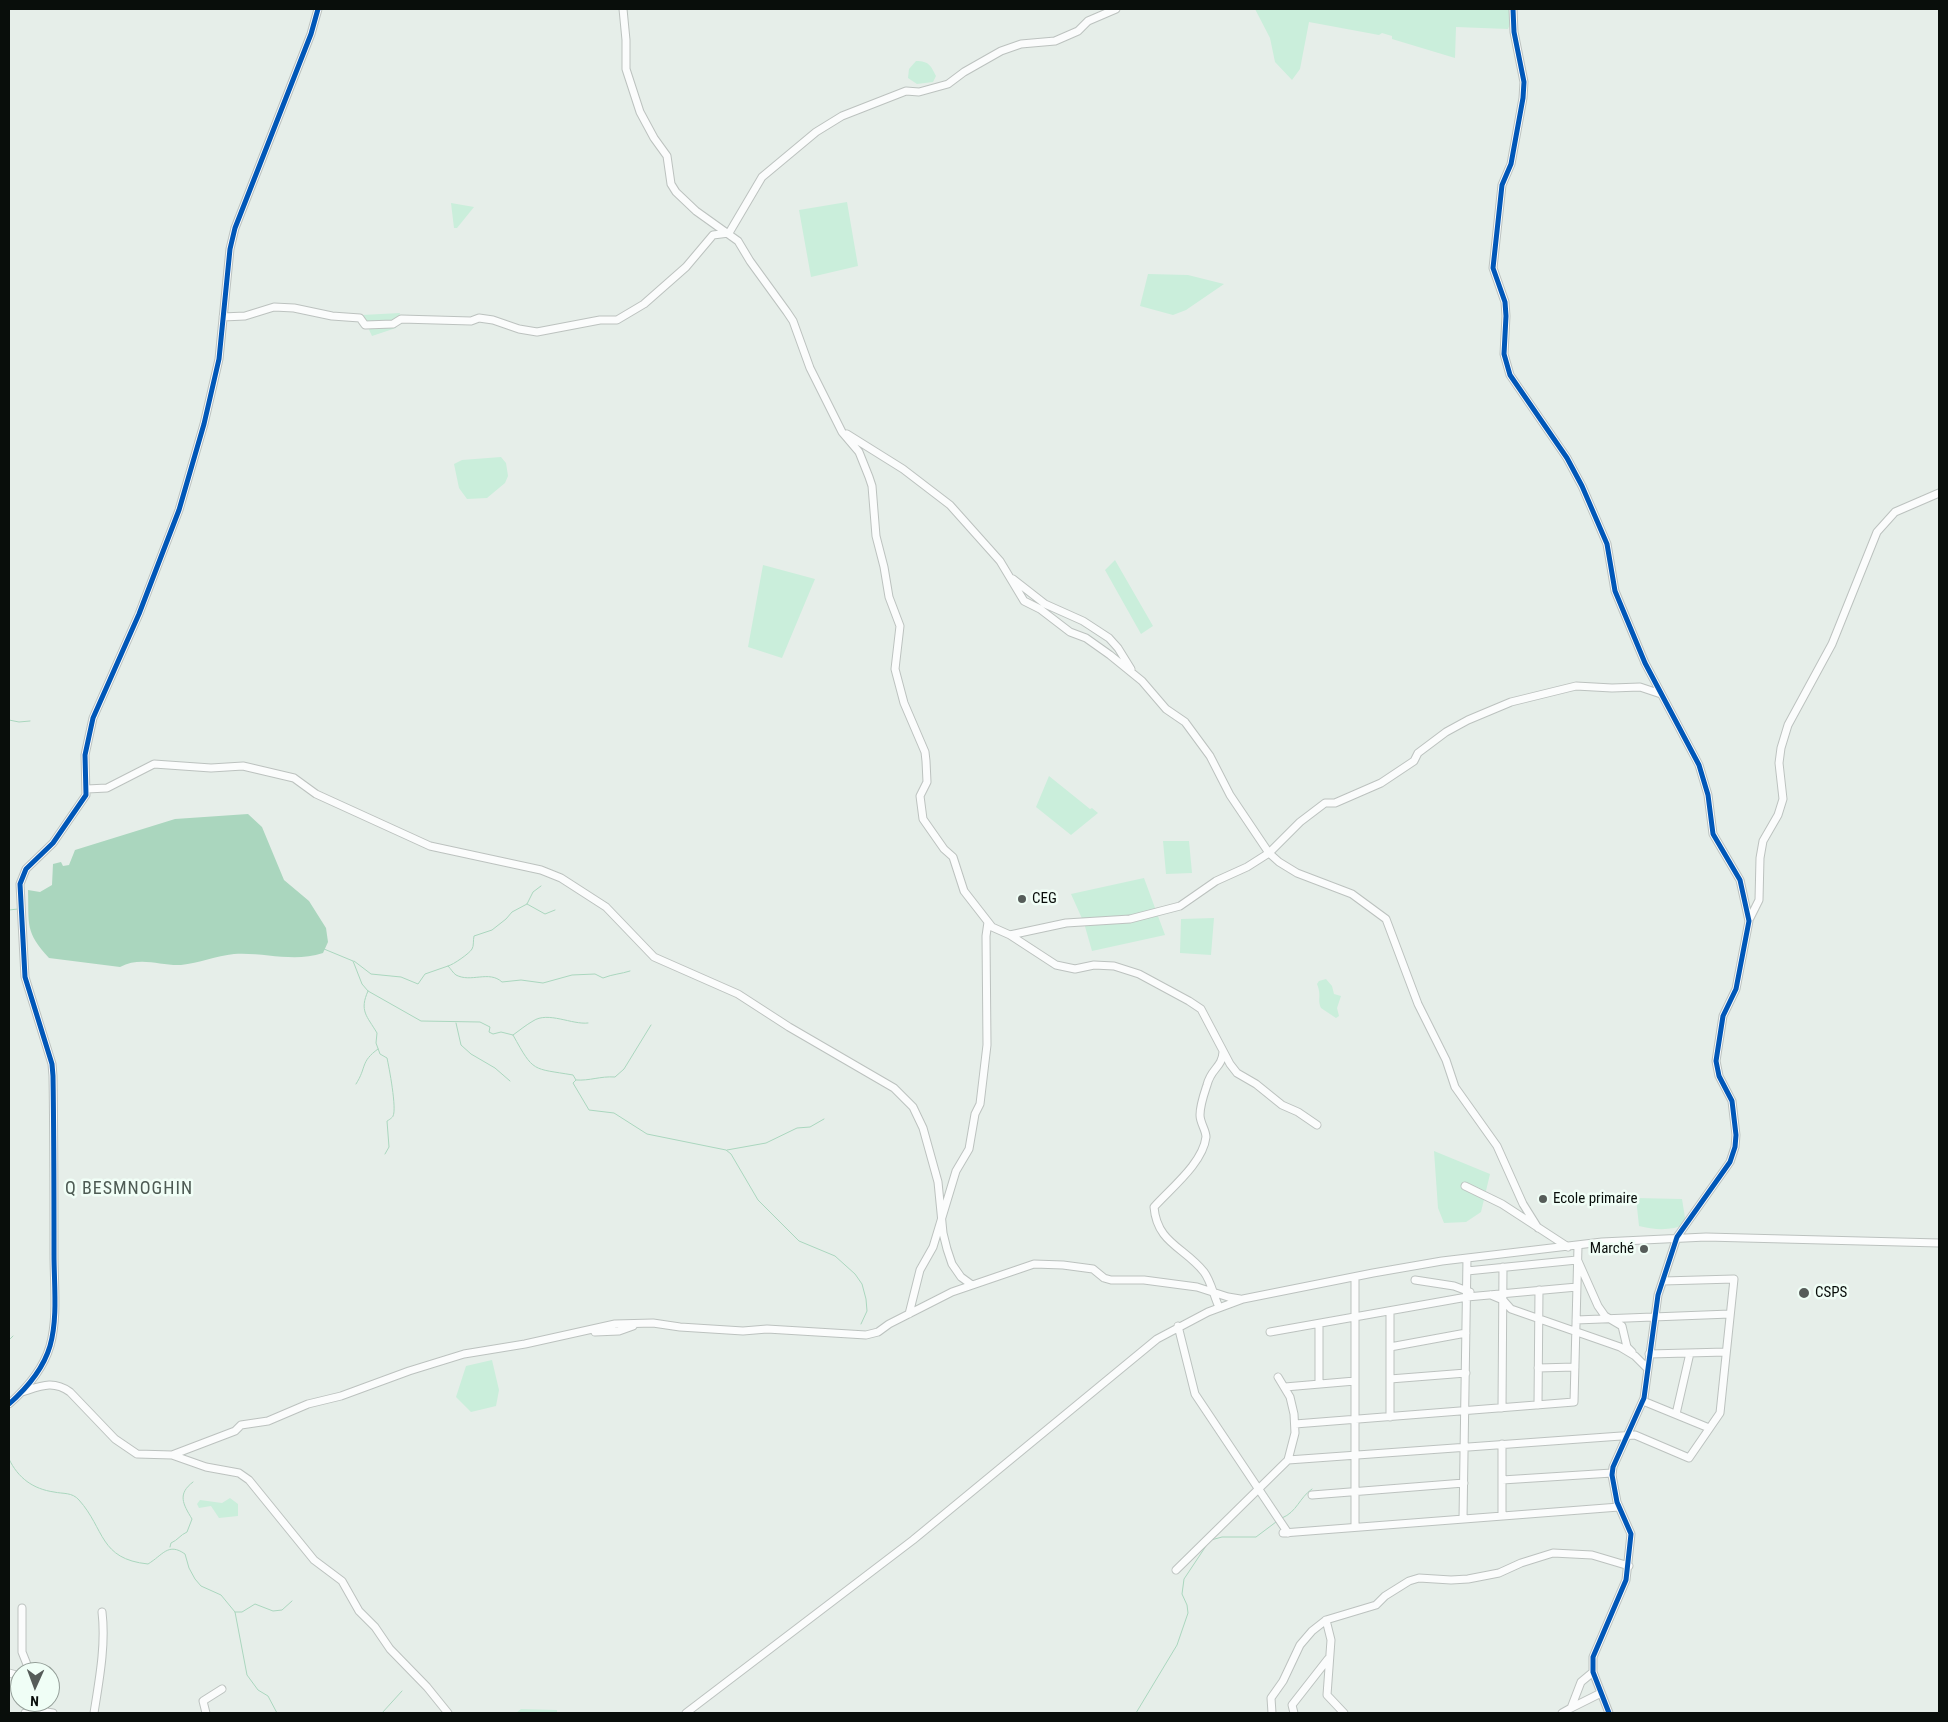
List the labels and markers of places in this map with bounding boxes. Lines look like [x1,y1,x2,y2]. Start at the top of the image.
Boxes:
place label: CEG [1032,890,1057,908]
marker: CEG [1016,893,1028,905]
place label: Ecole primaire [1553,1190,1637,1208]
marker: Ecole primaire [1537,1193,1549,1205]
place label: Marché [1590,1240,1634,1258]
marker: Marché [1638,1243,1650,1255]
place label: CSPS [1815,1284,1847,1302]
marker: CSPS [1797,1286,1811,1300]

